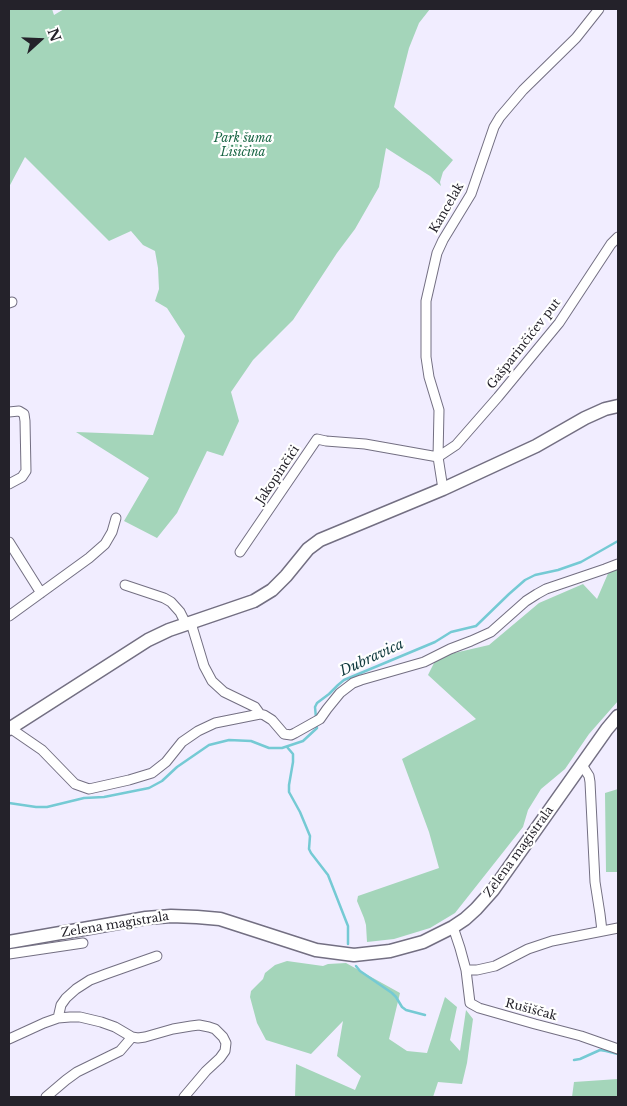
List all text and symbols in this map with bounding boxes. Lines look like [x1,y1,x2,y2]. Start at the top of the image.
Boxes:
north arrow [15,15,65,65]
text: N [43,26,65,44]
park label: Park šuma Lisičina [214,132,272,160]
street label: Kancelak [427,180,467,236]
street label: Gašparinčićev put [484,296,564,392]
street label: Jakopinčići [253,443,303,507]
water label: Dubravica [337,636,407,680]
street label: Zelena magistrala [481,804,557,900]
street label: Zelena magistrala [60,909,170,941]
street label: Rušiščak [504,996,558,1024]

